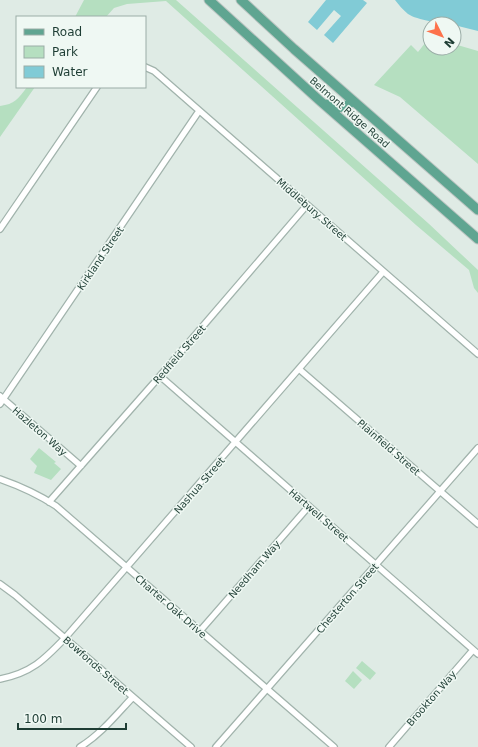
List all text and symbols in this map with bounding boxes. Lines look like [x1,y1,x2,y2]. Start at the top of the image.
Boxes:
legend [16,16,146,88]
north arrow [422,16,462,56]
text: Road [52,25,82,39]
text: N [441,35,457,50]
text: Park [52,45,78,59]
text: Water [52,65,88,79]
street label: Belmont Ridge Road [308,75,392,150]
street label: Middlebury Street [274,176,349,243]
street label: Kirkland Street [75,224,126,292]
street label: Redfield Street [151,323,208,386]
street label: Hazleton Way [10,405,69,458]
street label: Plainfield Street [355,417,422,478]
street label: Nashua Street [172,455,227,516]
street label: Hartwell Street [287,487,351,544]
street label: Needham Way [226,538,282,600]
street label: Chesterton Street [314,561,381,635]
street label: Charter Oak Drive [133,573,208,640]
street label: Bowfonds Street [61,634,130,697]
street label: Brookton Way [404,668,458,728]
scale bar [18,705,126,731]
text: 100 m [24,712,62,726]

